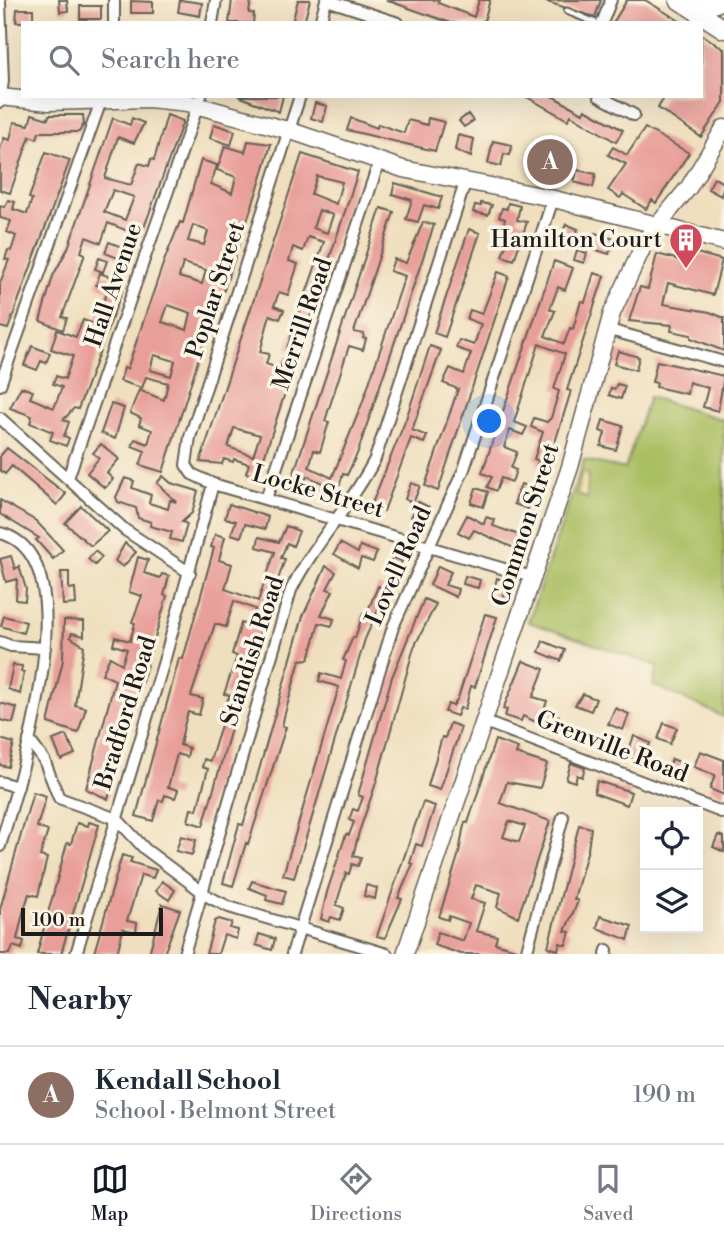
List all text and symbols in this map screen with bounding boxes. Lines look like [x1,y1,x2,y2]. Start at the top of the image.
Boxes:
search box [21,21,703,98]
icon: search [45,41,83,79]
text: Search here [101,44,240,76]
pin: A [527,136,573,188]
street label: Poplar Street [180,217,252,362]
street label: Hall Avenue [79,219,149,351]
building icon: Hamilton Court [667,221,705,270]
place label: Hamilton Court [490,225,662,255]
street label: Merrill Road [266,254,340,394]
your location [472,404,506,438]
street label: Common Street [485,439,567,610]
street label: Locke Street [248,459,388,525]
street label: Lovell Road [359,501,439,630]
street label: Standish Road [215,572,291,730]
street label: Bradford Road [88,632,164,794]
street label: Grenville Road [532,704,693,790]
map controls [640,807,703,933]
button: locate [640,807,703,870]
button: layers [640,870,703,933]
scale bar [21,905,163,937]
text: 100 m [32,908,85,932]
text: Nearby [28,981,132,1019]
text: Kendall School [95,1065,281,1097]
text: A [43,1081,59,1109]
text: 190 m [633,1081,696,1109]
text: School · Belmont Street [95,1097,336,1125]
tab: Map [91,1160,129,1226]
tab: Directions [310,1160,402,1226]
tab: Saved [583,1160,633,1226]

